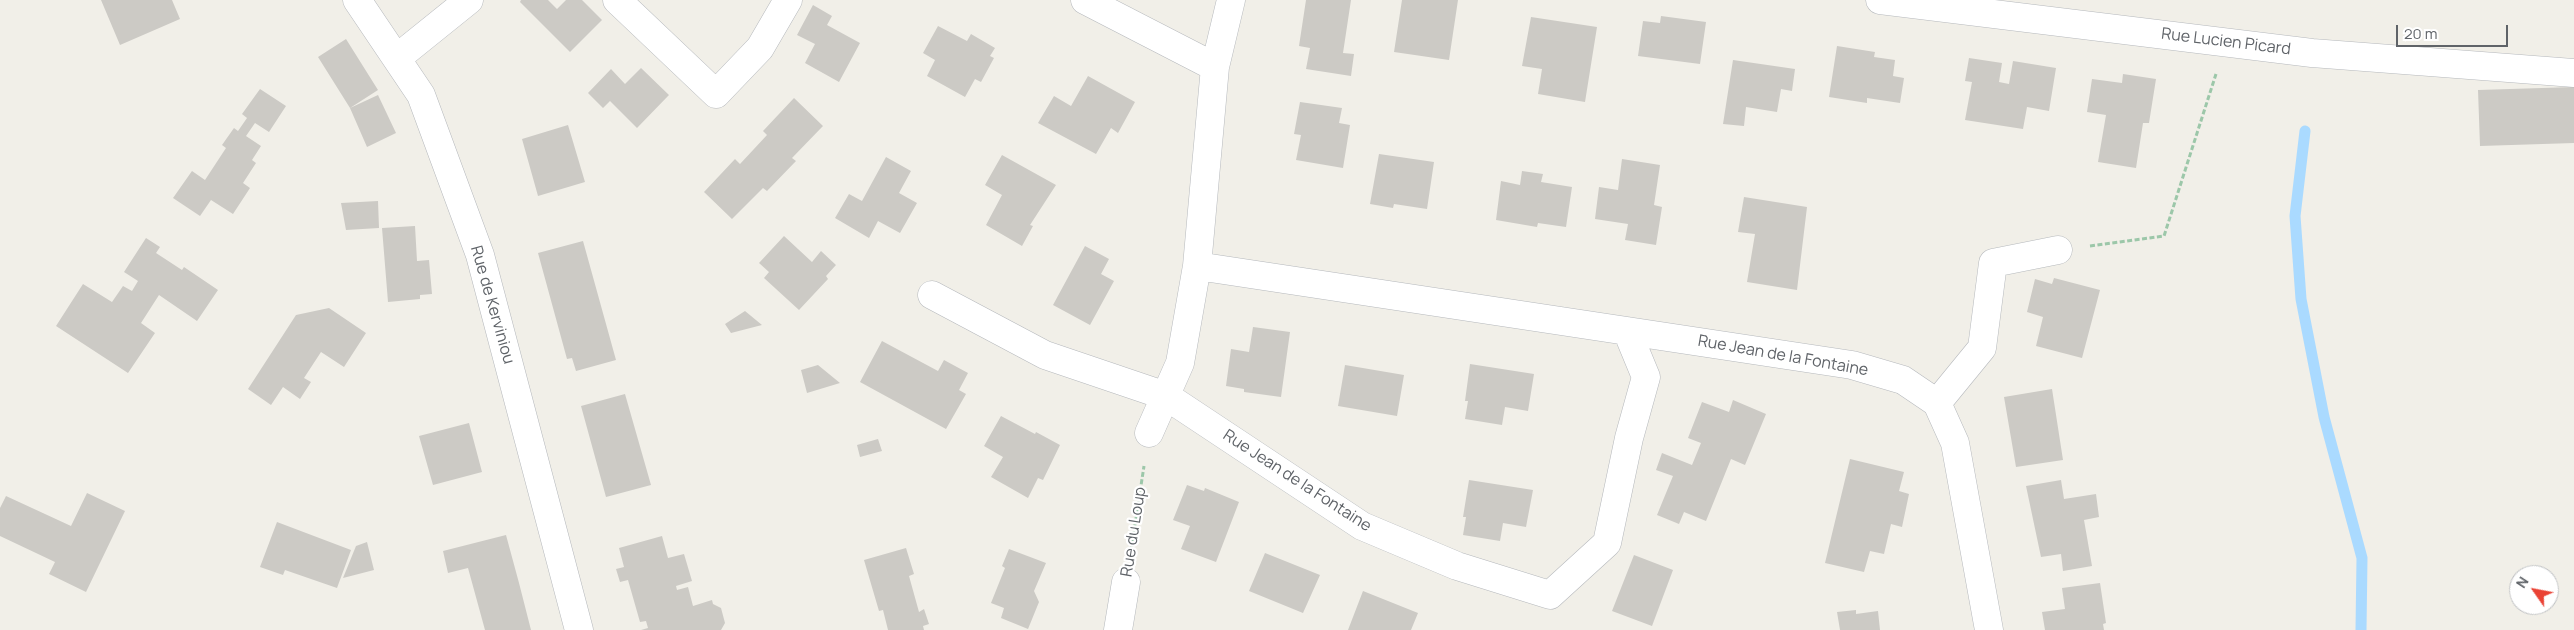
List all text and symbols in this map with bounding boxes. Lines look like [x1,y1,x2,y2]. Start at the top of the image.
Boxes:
scale bar [2399,15,2512,47]
text: 20 m [2404,23,2437,44]
street label: Rue Lucien Picard [2160,25,2292,59]
street label: Rue de Kerviniou [466,244,518,366]
street label: Rue Jean de la Fontaine [1696,332,1870,380]
street label: Rue Jean de la Fontaine [1219,426,1375,536]
street label: Rue du Loup [1117,486,1151,578]
north arrow [2509,565,2559,615]
text: N [2511,573,2533,591]

